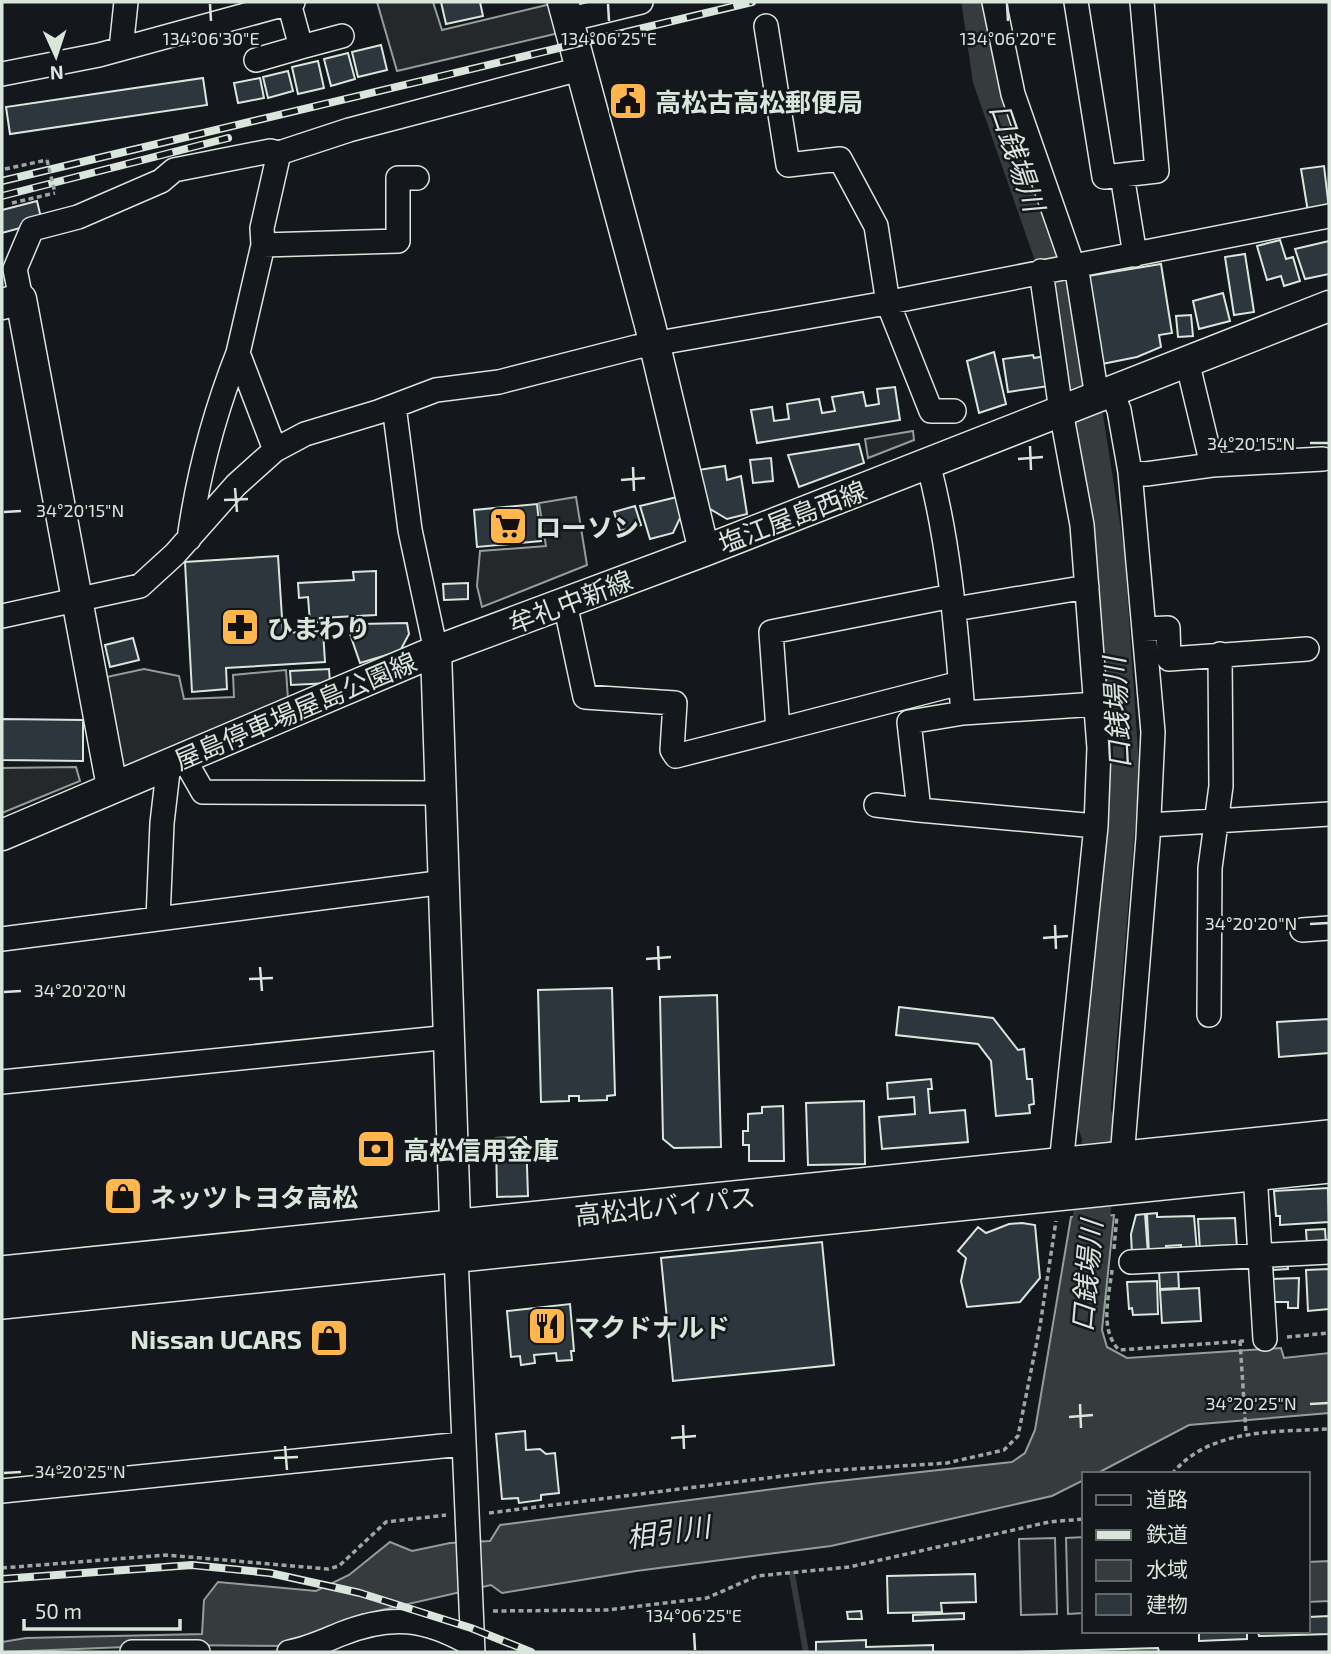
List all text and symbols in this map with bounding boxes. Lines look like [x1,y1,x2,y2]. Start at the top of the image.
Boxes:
north arrow [21,21,91,91]
text: 134°06'30"E [163,27,259,49]
text: 134°06'25"E [561,27,657,49]
text: 134°06'20"E [959,27,1057,49]
text: N [49,62,64,85]
public building icon: 高松古高松郵便局 [607,80,649,122]
place label: 高松古高松郵便局 [655,86,863,117]
water label: 口銭場川 [984,99,1053,218]
text: 34°20'15"N [1207,432,1295,454]
street label: 塩江屋島西線 [714,474,870,558]
text: 34°20'15"N [36,499,124,521]
supermarket icon: ローソン [487,505,529,547]
place label: ローソン [535,511,639,542]
street label: 牟礼中新線 [504,563,636,639]
pharmacy icon: ひまわり [219,606,261,648]
place label: ひまわり [267,612,371,643]
street label: 屋島停車場屋島公園線 [169,645,421,775]
water label: 口銭場川 [1096,653,1136,770]
text: 34°20'20"N [1205,912,1297,934]
text: 34°20'20"N [34,979,126,1001]
bank icon: 高松信用金庫 [355,1128,397,1170]
place label: 高松信用金庫 [403,1134,559,1165]
shop icon: ネッツトヨタ高松 [102,1175,144,1217]
street label: 高松北バイパス [573,1180,757,1230]
place label: ネッツトヨタ高松 [150,1181,358,1212]
water label: 口銭場川 [1064,1216,1108,1333]
restaurant icon: マクドナルド [526,1305,568,1347]
place label: マクドナルド [574,1311,730,1342]
shop icon: Nissan UCARS [308,1317,350,1359]
place label: Nissan UCARS [130,1323,302,1354]
text: 34°20'25"N [1205,1392,1297,1414]
text: 34°20'25"N [34,1460,126,1482]
legend [1082,1472,1310,1633]
text: 道路 [1146,1486,1188,1511]
water label: 相引川 [624,1508,715,1554]
text: 鉄道 [1146,1521,1188,1546]
text: 水域 [1146,1556,1188,1581]
scale bar [24,1588,180,1632]
text: 建物 [1146,1591,1188,1616]
text: 50 m [35,1598,82,1623]
text: 134°06'25"E [646,1604,742,1626]

